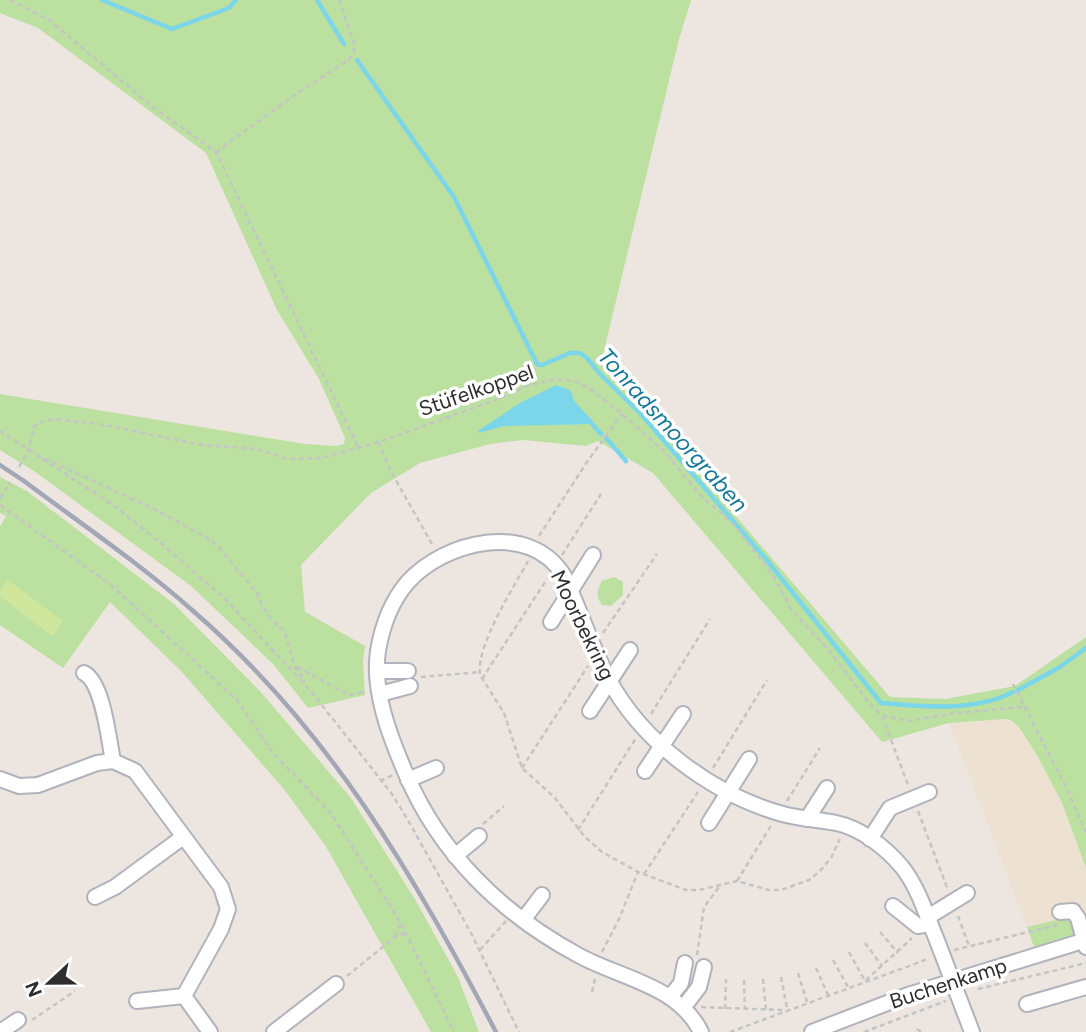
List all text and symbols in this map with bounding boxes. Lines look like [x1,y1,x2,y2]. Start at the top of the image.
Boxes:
water label: Tonradsmoorgraben [592,342,754,518]
street label: Stüfelkoppel [415,359,537,421]
street label: Moorbekring [546,566,620,684]
north arrow [14,948,84,1018]
street label: Buchenkamp [886,952,1010,1014]
text: N [20,978,47,1000]

